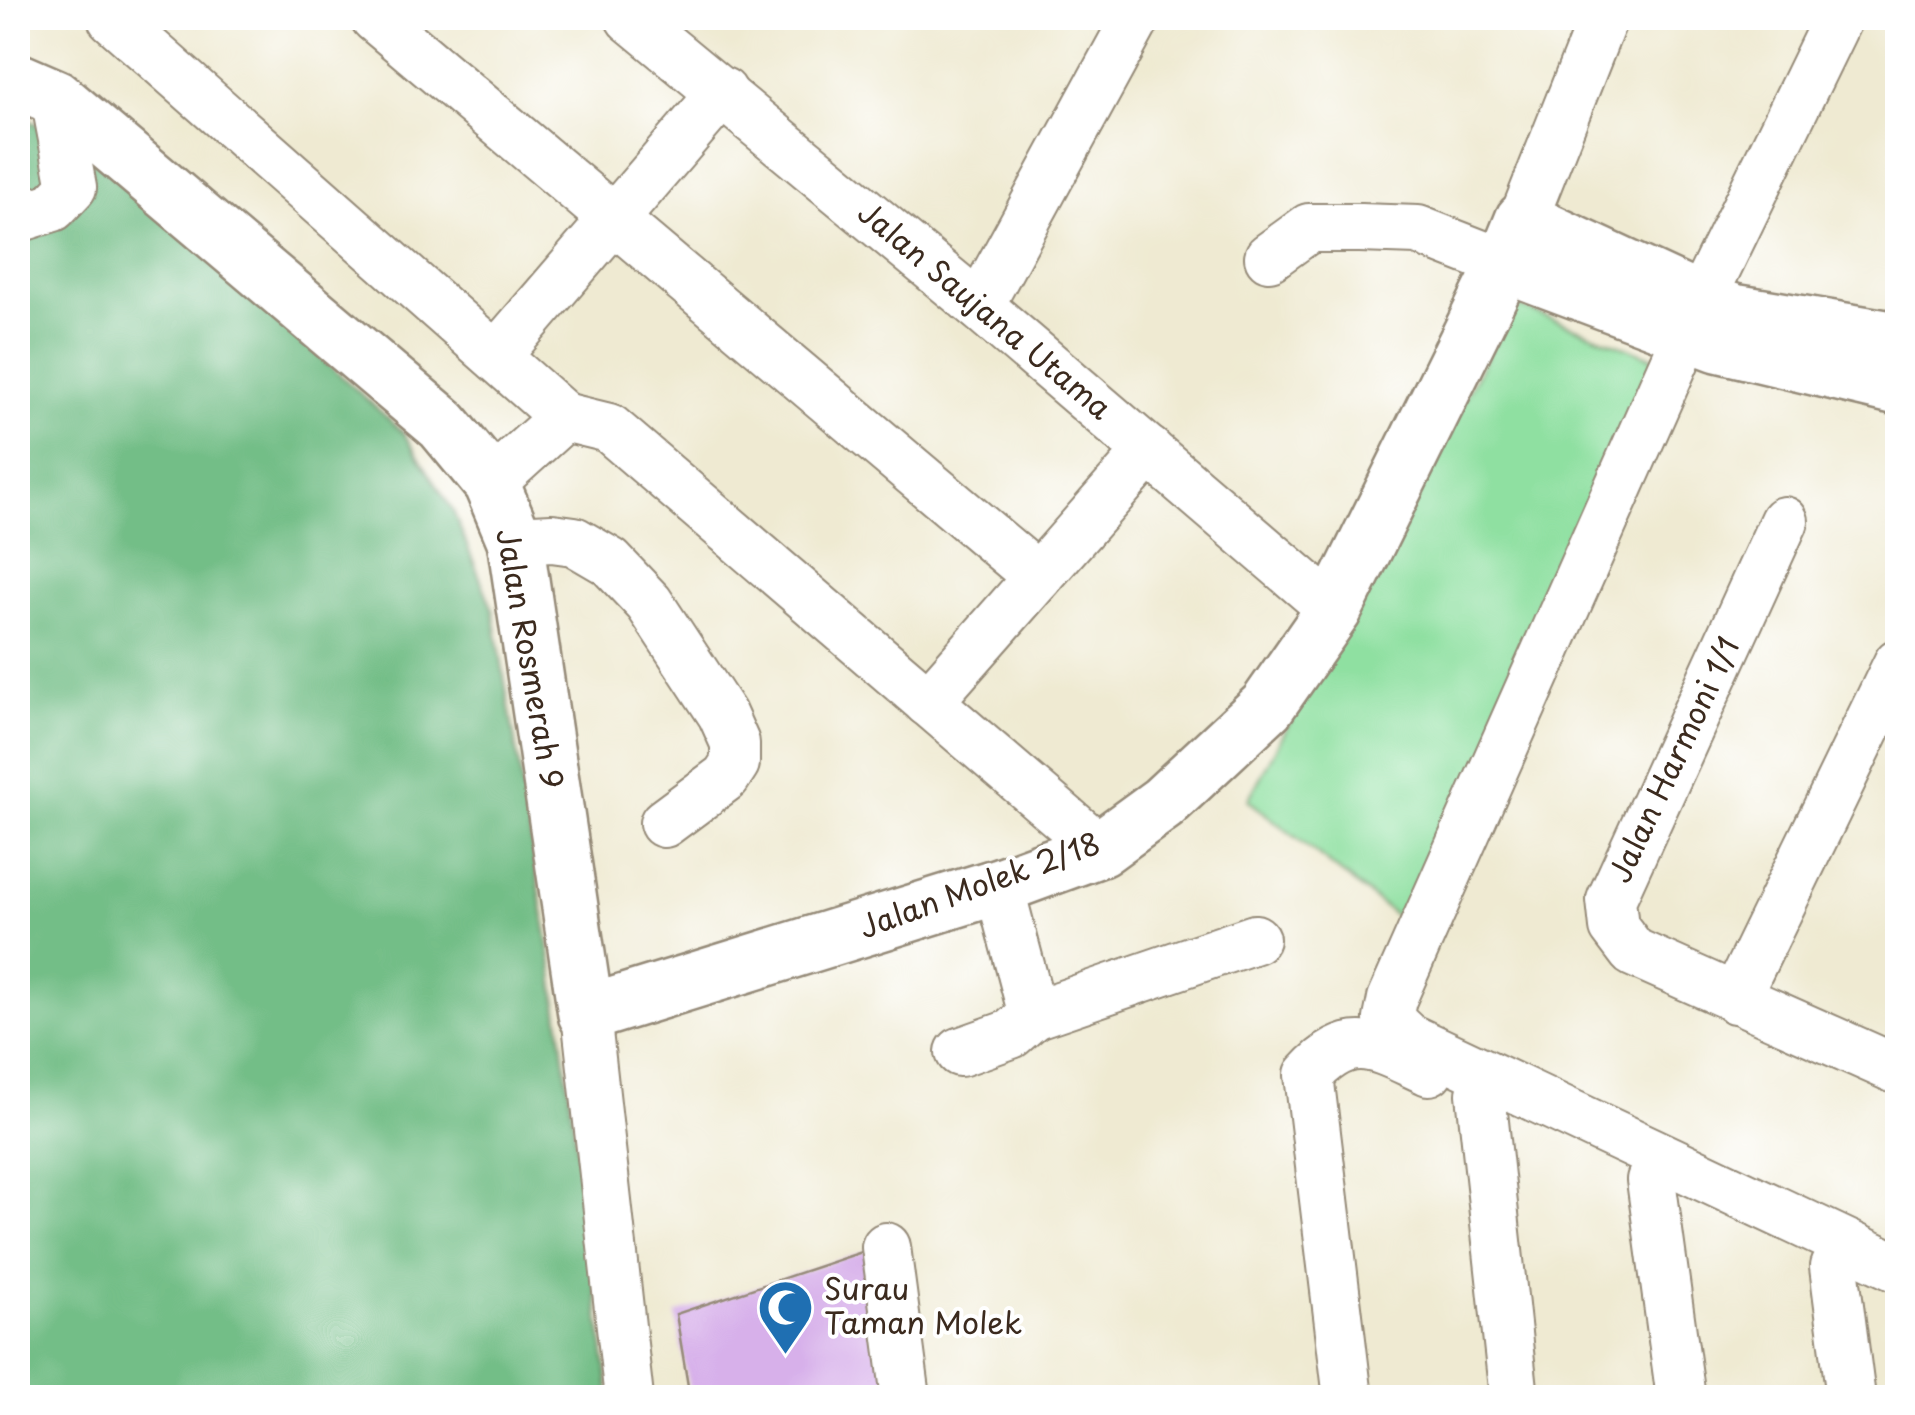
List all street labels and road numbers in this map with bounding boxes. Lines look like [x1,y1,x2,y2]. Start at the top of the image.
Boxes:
street label: Jalan Saujana Utama [849,189,1122,429]
street label: Jalan Rosmerah 9 [486,525,576,792]
street label: Jalan Harmoni 1/1 [1596,629,1749,889]
street label: Jalan Molek 2/18 [852,819,1106,948]

